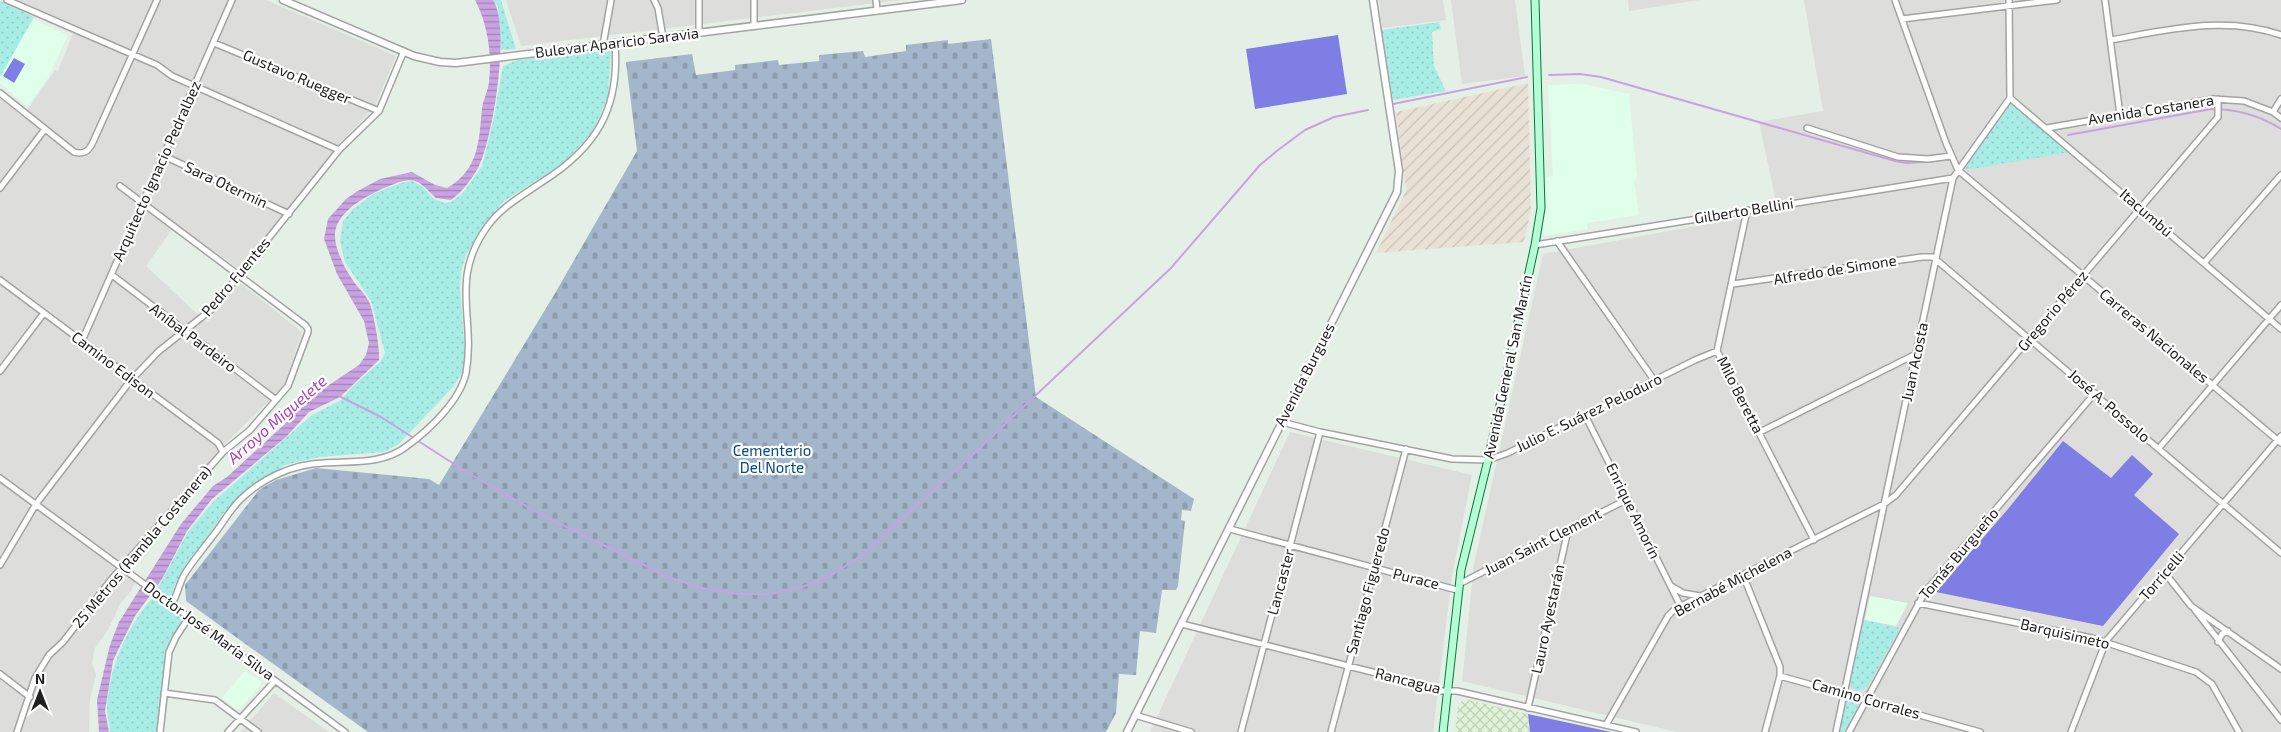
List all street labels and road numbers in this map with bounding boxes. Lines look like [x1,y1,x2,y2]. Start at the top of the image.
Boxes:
street label: Bulevar Aparicio Saravia [534,23,700,61]
street label: Gustavo Ruegger [241,45,354,107]
street label: Arquitecto Ignacio Pedralbez [108,78,204,263]
street label: Avenida Costanera [2087,90,2215,128]
street label: Sara Otermin [182,157,271,211]
street label: Itacumbú [2117,184,2177,240]
street label: Gilberto Bellini [1693,193,1795,227]
street label: Pedro Fuentes [197,233,274,320]
street label: Alfredo de Simone [1772,250,1898,288]
street label: Gregorio Pérez [2013,266,2091,354]
street label: Avenida General San Martín [1479,273,1535,460]
street label: Carreras Nacionales [2096,284,2213,386]
street label: Aníbal Pardeiro [147,299,240,376]
street label: Avenida Burgues [1270,320,1338,429]
street label: Juan Acosta [1897,321,1931,403]
street label: Camino Edison [68,327,159,401]
street label: Milo Beretta [1714,353,1768,436]
street label: José A. Possolo [2065,365,2154,446]
street label: Julio E. Suárez Peloduro [1513,369,1665,455]
street label: Enrique Amorín [1603,460,1665,561]
street label: 25 Metros (Rambla Costanera) [68,461,215,631]
street label: Juan Saint Clement [1481,504,1604,578]
street label: Tomás Burgueño [1915,504,2002,603]
street label: Santiago Figueredo [1341,525,1393,656]
street label: Bernabé Michelena [1671,542,1794,620]
street label: Lancaster [1263,547,1297,617]
street label: Torricelli [2135,547,2187,604]
street label: Lauro Ayestarán [1527,562,1567,675]
street label: Purace [1391,564,1441,592]
street label: Doctor José María Silva [141,577,278,683]
street label: Barquisimeto [2019,614,2112,652]
street label: Rancagua [1374,663,1443,697]
street label: Camino Corrales [1810,674,1922,722]

